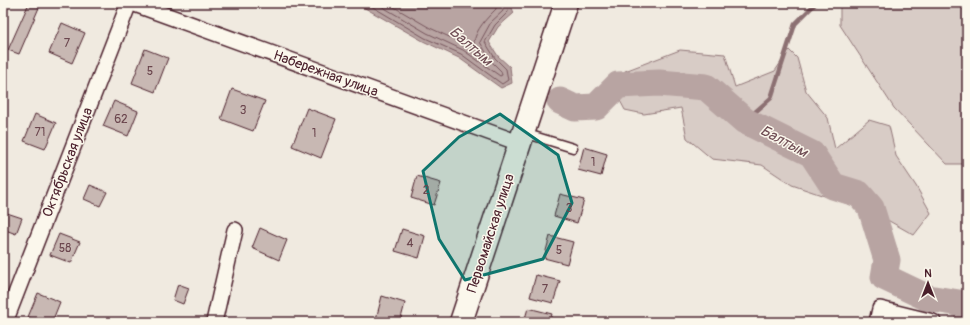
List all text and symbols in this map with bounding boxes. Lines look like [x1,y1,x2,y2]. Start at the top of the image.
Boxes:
water label: Балтым [445,23,497,71]
house number: 7 [64,36,71,51]
street label: Набережная улица [271,47,381,100]
house number: 5 [147,64,153,79]
house number: 3 [240,103,247,118]
street label: Октябрьская улица [39,105,96,219]
house number: 62 [114,112,128,127]
water label: Балтым [757,121,812,162]
house number: 71 [34,125,46,140]
house number: 1 [312,126,316,141]
house number: 1 [591,155,595,170]
street label: Первомайская улица [463,172,518,295]
house number: 2 [423,183,430,198]
house number: 3 [566,201,573,216]
house number: 4 [407,236,414,251]
house number: 58 [59,241,71,256]
house number: 5 [556,243,562,258]
north arrow [908,263,948,303]
text: N [924,267,932,280]
house number: 7 [542,282,549,297]

